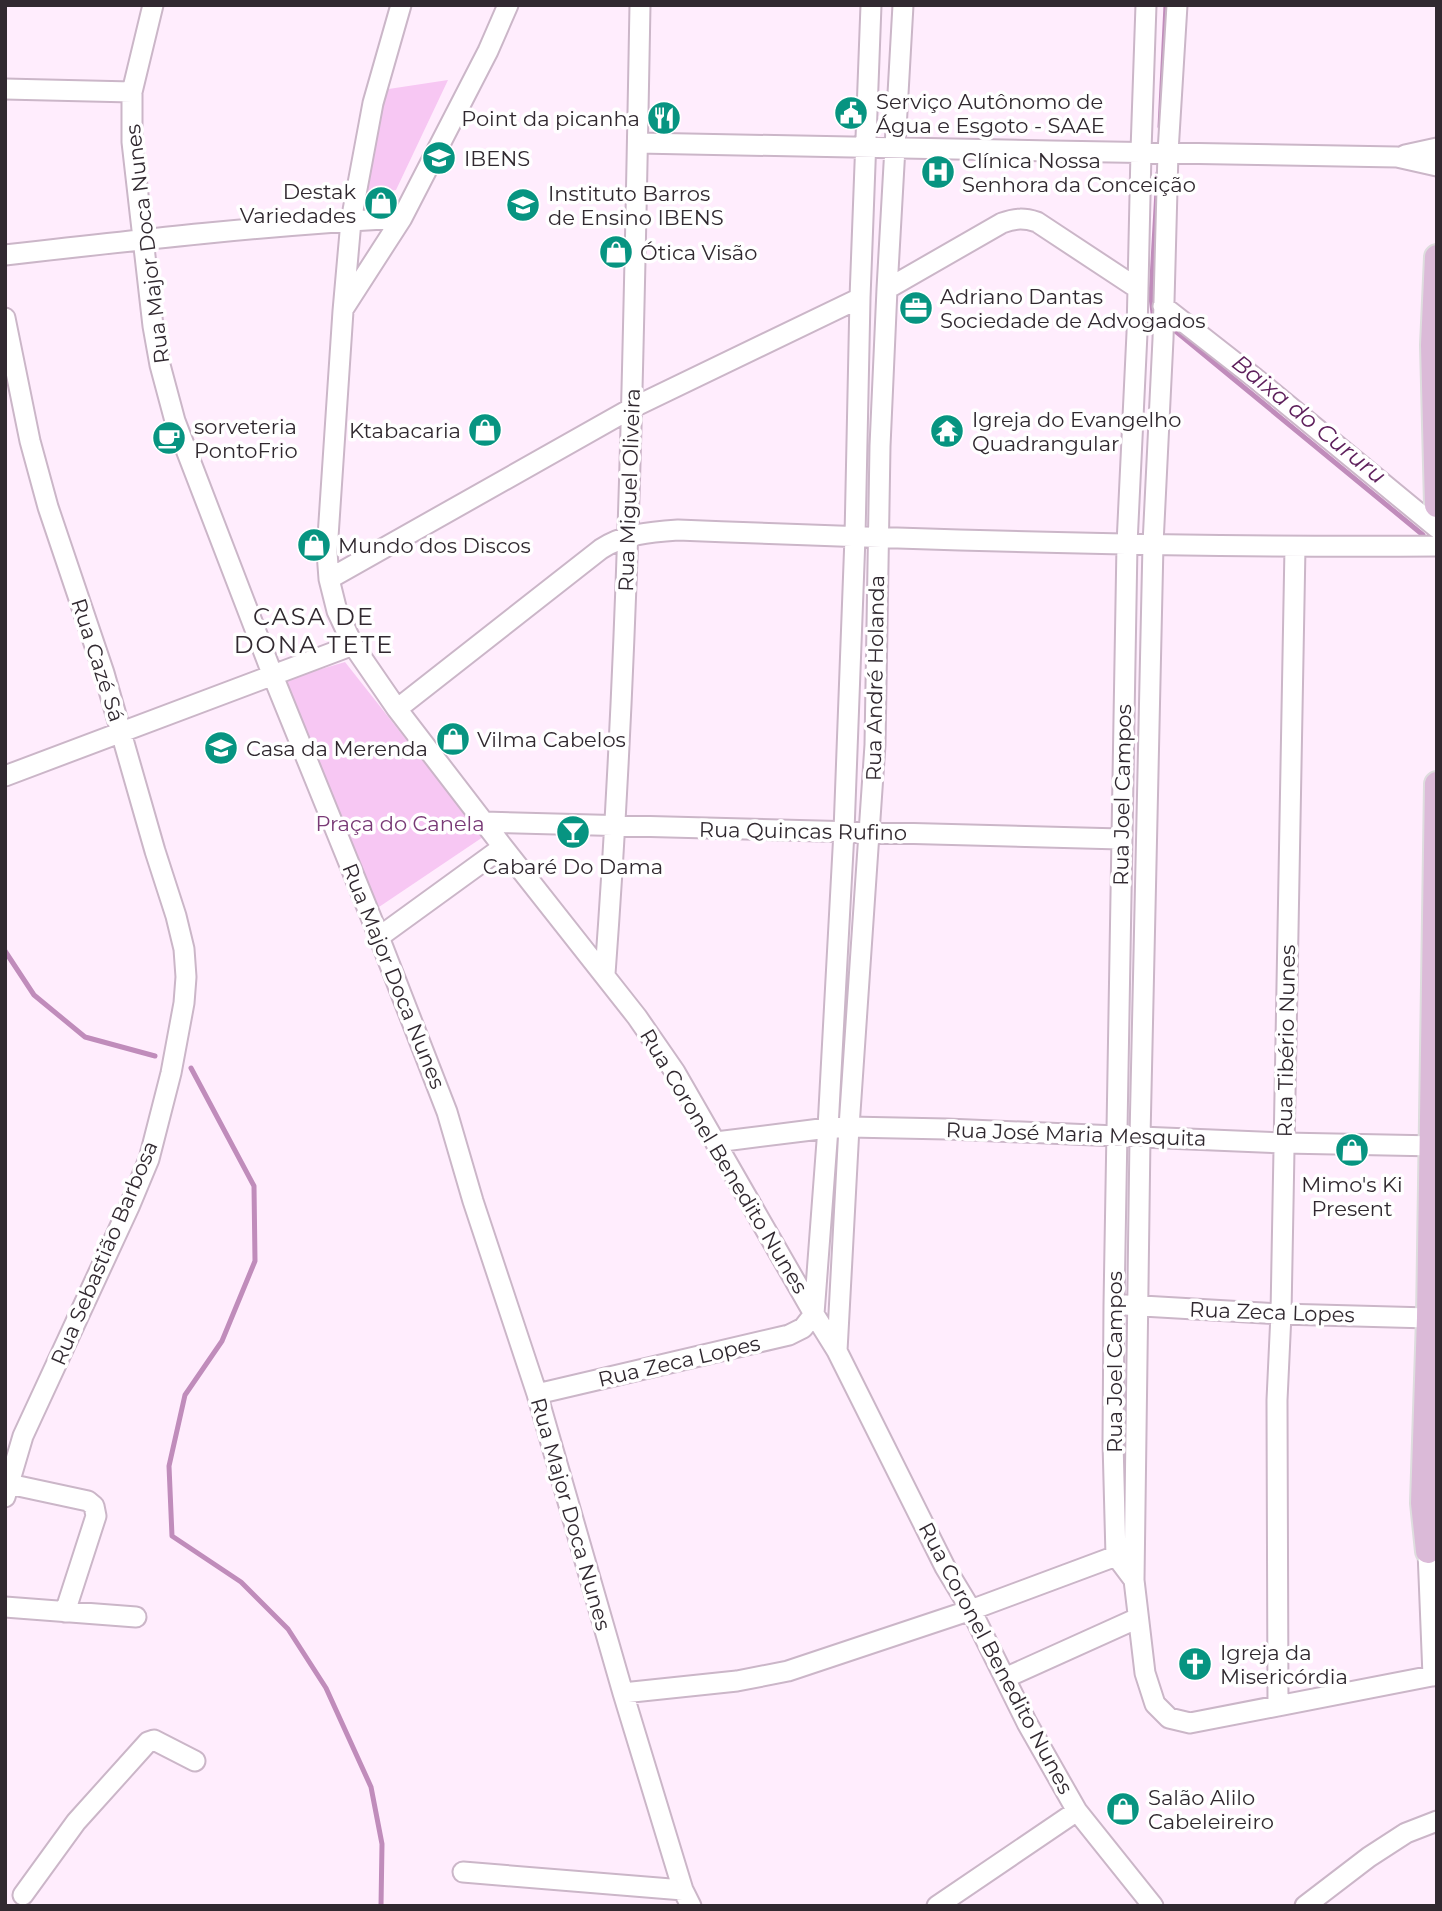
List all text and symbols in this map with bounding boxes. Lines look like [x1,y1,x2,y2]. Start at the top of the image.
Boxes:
place label: Serviço Autônomo de Água e Esgoto - SAAE [876,89,1105,138]
public building icon: Serviço Autônomo de Água e Esgoto - SAAE [832,94,870,132]
restaurant icon: Point da picanha [645,99,683,137]
place label: Point da picanha [461,106,640,131]
street label: Rua Major Doca Nunes [120,123,174,365]
school or university icon: IBENS [420,139,458,177]
place label: IBENS [464,146,530,171]
place label: Clínica Nossa Senhora da Conceição [962,148,1196,197]
hospital icon: Clínica Nossa Senhora da Conceição [919,153,957,191]
place label: Destak Variedades [240,179,356,228]
place label: Instituto Barros de Ensino IBENS [548,181,724,230]
shop icon: Destak Variedades [362,184,400,222]
school or university icon: Instituto Barros de Ensino IBENS [504,186,542,224]
shop icon: Ótica Visão [597,233,635,271]
place label: Ótica Visão [640,240,757,265]
place label: Adriano Dantas Sociedade de Advogados [940,284,1205,333]
office icon: Adriano Dantas Sociedade de Advogados [897,289,935,327]
water label: Baixa do Cururu [1227,348,1391,490]
street label: Rua Miguel Oliveira [613,388,645,592]
place label: Igreja do Evangelho Quadrangular [972,407,1181,456]
shop icon: Ktabacaria [466,411,504,449]
temple icon: Igreja do Evangelho Quadrangular [928,412,966,450]
place label: sorveteria PontoFrio [194,414,298,463]
place label: Ktabacaria [349,418,461,443]
cafe icon: sorveteria PontoFrio [150,419,188,457]
shop icon: Mundo dos Discos [295,526,333,564]
place label: Mundo dos Discos [338,533,531,558]
street label: Rua André Holanda [861,575,889,781]
street label: Rua Cazé Sá [66,595,130,725]
district label: CASA DE DONA TETE [234,602,394,659]
street label: Rua Joel Campos [1108,704,1136,886]
shop icon: Vilma Cabelos [434,720,472,758]
place label: Vilma Cabelos [477,727,626,752]
school or university icon: Casa da Merenda [202,729,240,767]
place label: Casa da Merenda [246,736,428,761]
park label: Praça do Canela [315,811,485,836]
bar icon: Cabaré Do Dama [554,813,592,851]
street label: Rua Quincas Rufino [699,817,907,845]
place label: Cabaré Do Dama [483,854,663,879]
street label: Rua Major Doca Nunes [337,860,451,1092]
street label: Rua Tibério Nunes [1272,944,1300,1138]
street label: Rua Coronel Benedito Nunes [635,1024,813,1298]
street label: Rua José Maria Mesquita [945,1117,1207,1151]
shop icon: Mimo's Ki Present [1333,1131,1371,1169]
street label: Rua Sebastião Barbosa [45,1137,163,1369]
place label: Mimo's Ki Present [1301,1172,1403,1221]
street label: Rua Joel Campos [1102,1271,1127,1453]
street label: Rua Zeca Lopes [1189,1297,1355,1327]
street label: Rua Zeca Lopes [596,1330,762,1392]
street label: Rua Major Doca Nunes [526,1395,616,1633]
street label: Rua Coronel Benedito Nunes [914,1518,1078,1798]
place label: Igreja da Misericórdia [1220,1640,1348,1689]
church icon: Igreja da Misericórdia [1176,1645,1214,1683]
place label: Salão Alilo Cabeleireiro [1148,1785,1274,1834]
shop icon: Salão Alilo Cabeleireiro [1104,1790,1142,1828]

